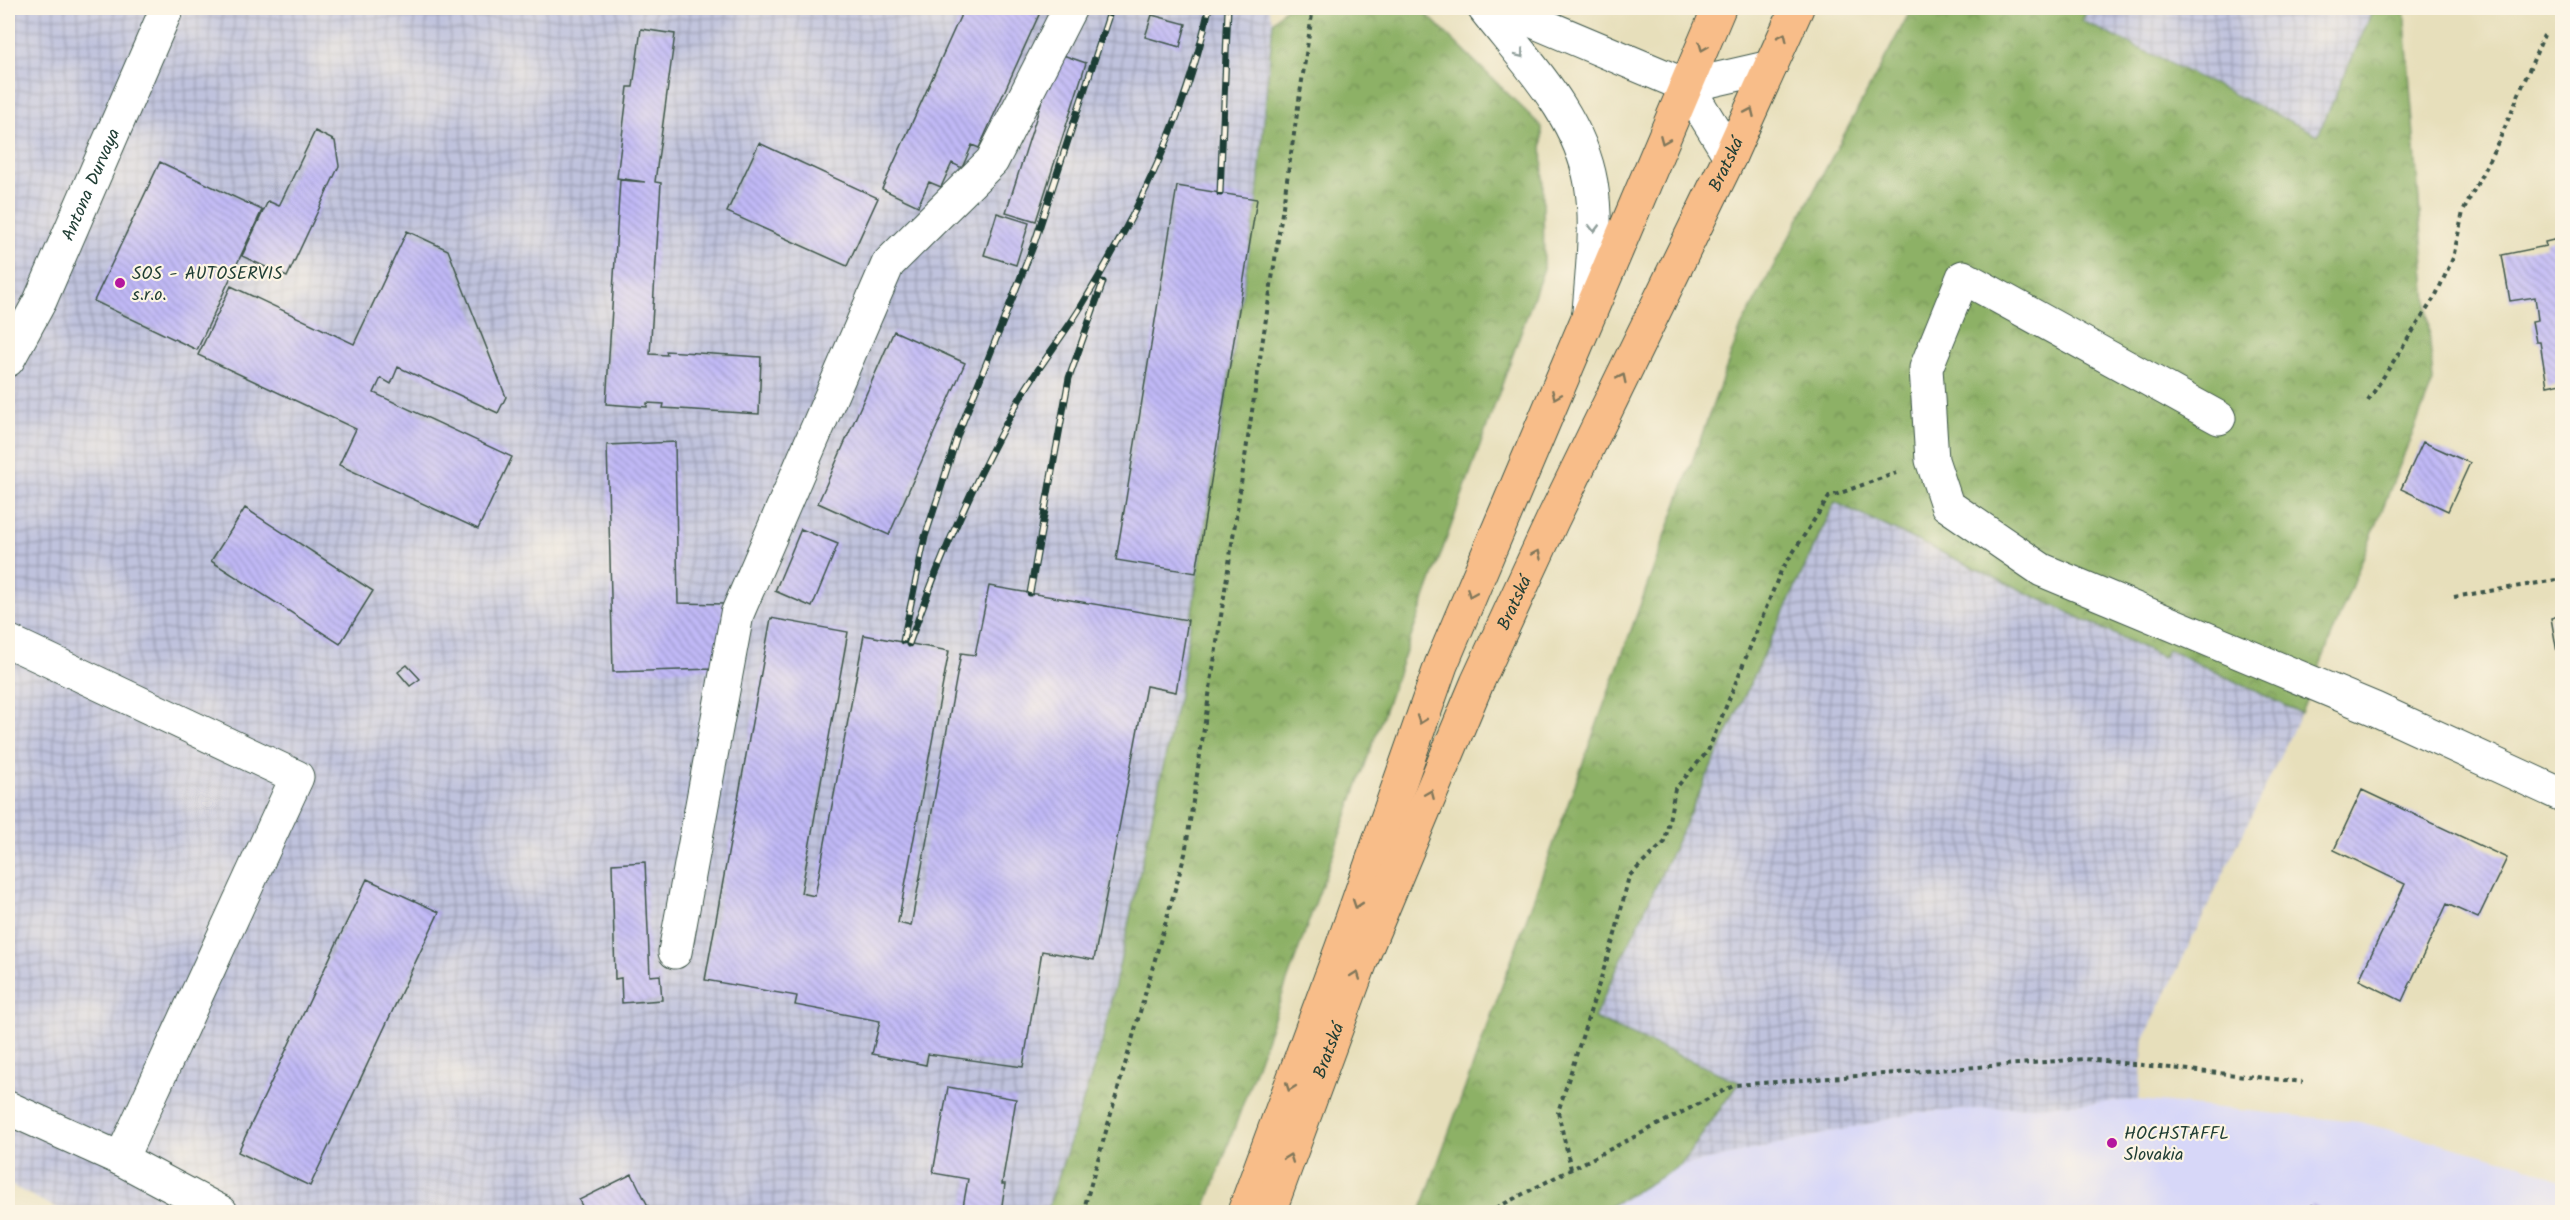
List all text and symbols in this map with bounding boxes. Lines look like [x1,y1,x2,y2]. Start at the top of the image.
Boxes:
one-way arrow [1776,33,1788,44]
one-way arrow [1698,40,1710,51]
one-way arrow [1512,47,1523,58]
one-way arrow [1743,107,1755,118]
street label: Antona Durvaya [55,124,129,246]
street label: Bratská [1702,131,1753,197]
one-way arrow [1659,134,1671,145]
one-way arrow [1588,224,1600,233]
place label: SOS - AUTOSERVIS s.r.o. [132,260,283,310]
marker: SOS - AUTOSERVIS s.r.o. [113,276,127,290]
one-way arrow [1614,374,1626,385]
one-way arrow [1552,388,1564,399]
one-way arrow [1530,549,1542,560]
street label: Bratská [1490,570,1541,636]
one-way arrow [1466,587,1478,598]
one-way arrow [1416,714,1429,725]
one-way arrow [1422,789,1434,800]
one-way arrow [1351,898,1364,909]
one-way arrow [1349,970,1362,981]
street label: Bratská [1306,1018,1354,1083]
one-way arrow [1285,1081,1298,1092]
place label: HOCHSTAFFL Slovakia [2124,1120,2229,1170]
marker: HOCHSTAFFL Slovakia [2105,1136,2119,1150]
one-way arrow [1281,1153,1294,1163]

